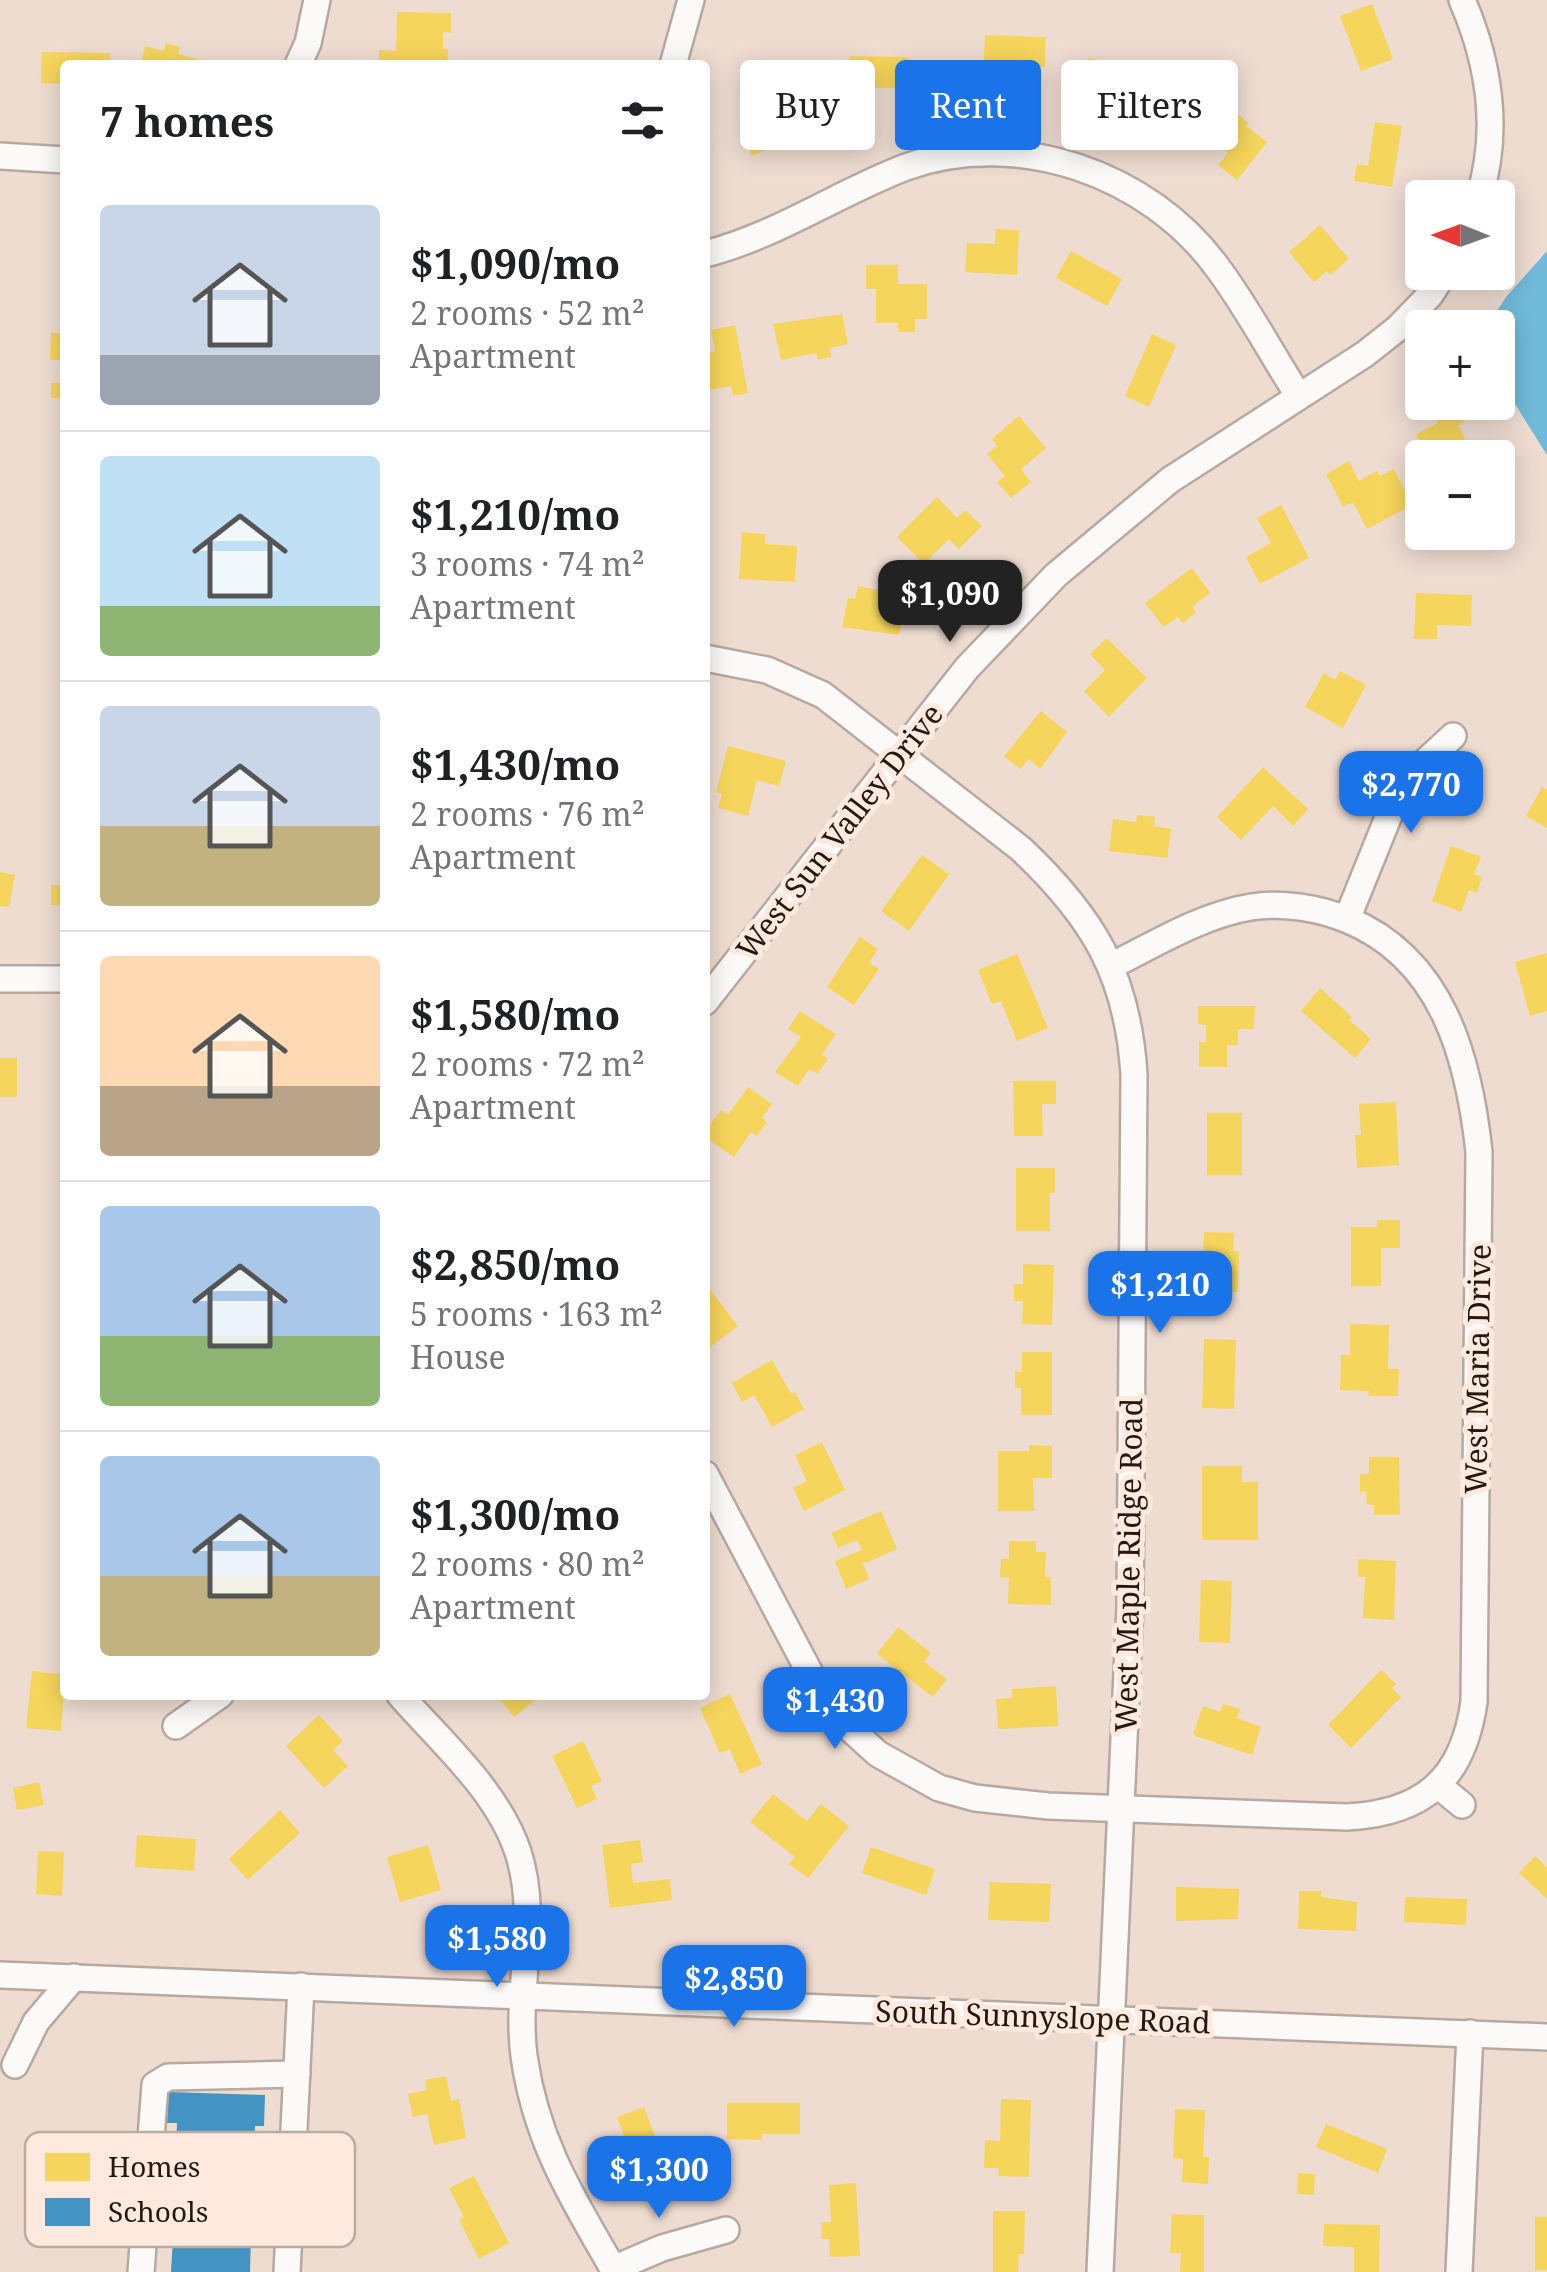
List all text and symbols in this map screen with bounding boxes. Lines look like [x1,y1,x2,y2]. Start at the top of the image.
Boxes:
chip: Buy [740,60,875,150]
chip: Rent [895,60,1041,150]
chip: Filters [1061,60,1238,150]
text: 7 homes [100,92,274,149]
icon: filters [615,93,670,148]
north arrow [1405,180,1515,290]
map controls [1405,180,1515,550]
text: $1,090/mo [410,234,620,291]
icon: home [180,245,300,365]
text: 2 rooms · 52 m² [410,291,645,334]
button: + [1405,310,1515,420]
text: Apartment [410,334,576,377]
button: − [1405,440,1515,550]
text: $1,210/mo [410,485,620,542]
icon: home [180,496,300,616]
text: 3 rooms · 74 m² [410,542,645,585]
pin: $1,090 [869,560,1031,645]
text: $1,090 [900,571,1000,614]
text: Apartment [410,585,576,628]
street label: West Sun Valley Drive [726,695,952,967]
text: $1,430/mo [410,735,620,792]
icon: home [180,746,300,866]
pin: $2,770 [1330,751,1492,836]
text: $2,770 [1361,762,1461,805]
text: 2 rooms · 76 m² [410,792,645,835]
text: Apartment [410,835,576,878]
text: $1,580/mo [410,985,620,1042]
icon: home [180,996,300,1116]
text: 2 rooms · 72 m² [410,1042,645,1085]
text: Apartment [410,1085,576,1128]
text: $2,850/mo [410,1235,620,1292]
street label: West Maria Drive [1454,1244,1500,1494]
icon: home [180,1246,300,1366]
pin: $1,210 [1079,1251,1241,1336]
text: $1,210 [1110,1262,1210,1305]
text: 5 rooms · 163 m² [410,1292,663,1335]
text: House [410,1335,506,1378]
street label: West Maple Ridge Road [1105,1398,1151,1732]
text: $1,300/mo [410,1485,620,1542]
icon: home [180,1496,300,1616]
text: 2 rooms · 80 m² [410,1542,645,1585]
text: Apartment [410,1585,576,1628]
pin: $1,430 [754,1667,916,1752]
text: $1,430 [785,1678,885,1721]
pin: $1,580 [416,1905,578,1990]
text: $1,580 [447,1916,547,1959]
pin: $2,850 [653,1945,815,2030]
text: $2,850 [684,1956,784,1999]
street label: South Sunnyslope Road [875,1990,1211,2042]
legend [25,2132,355,2247]
pin: $1,300 [578,2136,740,2221]
text: Homes [108,2147,200,2185]
text: $1,300 [609,2147,709,2190]
text: Schools [108,2192,208,2230]

